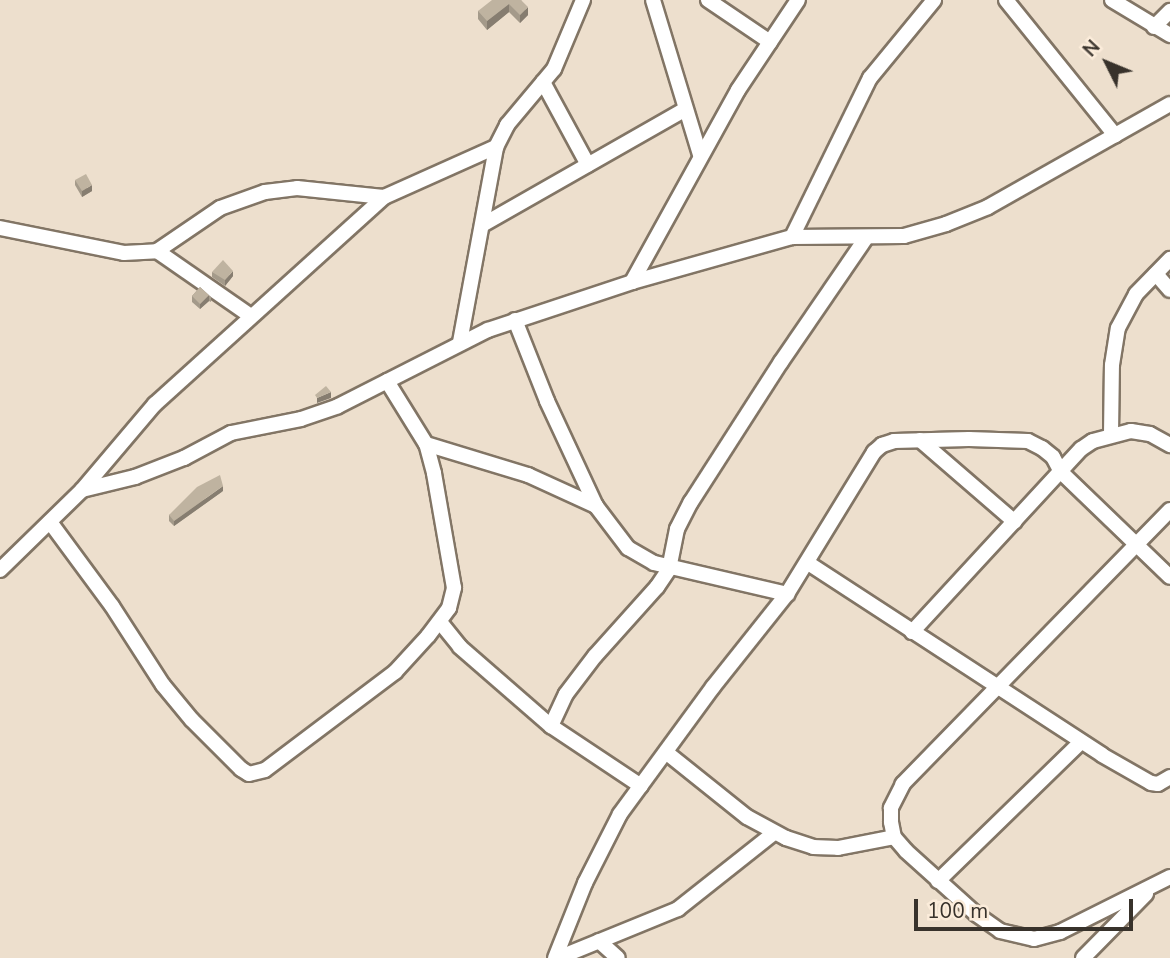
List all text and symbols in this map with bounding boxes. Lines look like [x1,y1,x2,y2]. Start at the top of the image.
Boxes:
north arrow [1072,28,1142,98]
text: N [1077,35,1106,63]
scale bar [918,884,1137,928]
text: 100 m [927,897,988,925]

